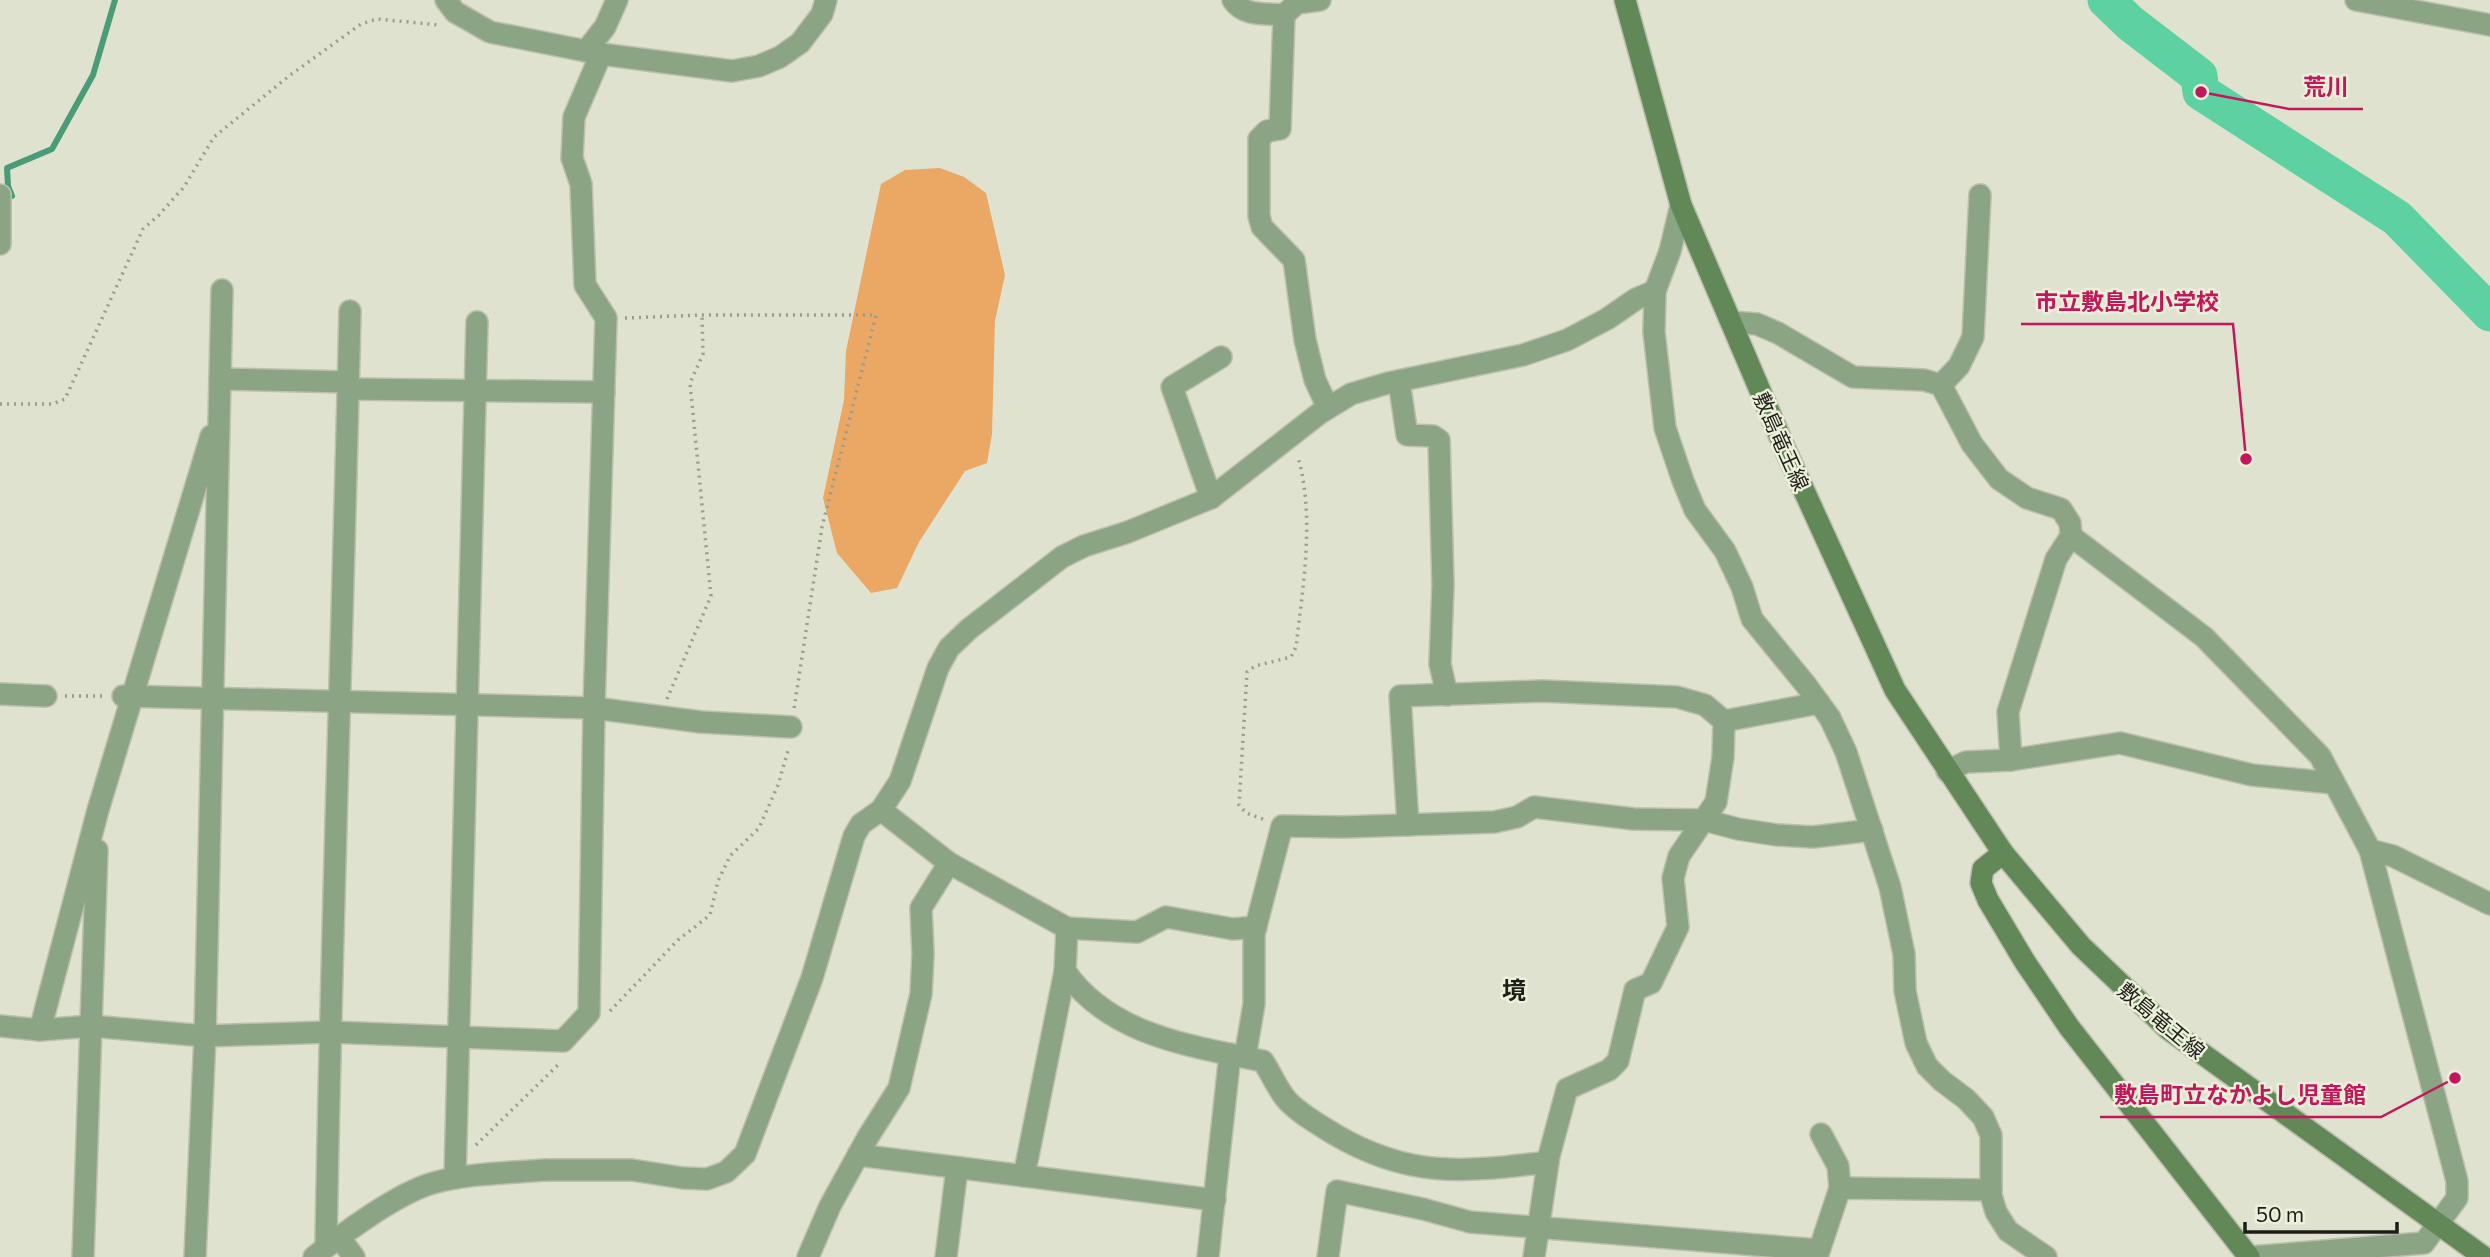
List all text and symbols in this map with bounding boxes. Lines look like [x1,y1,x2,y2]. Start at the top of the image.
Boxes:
callout: 荒川 [2289,65,2363,109]
text: 荒川 [2303,72,2349,100]
callout: 市立敷島北小学校 [2021,280,2233,324]
text: 市立敷島北小学校 [2035,287,2219,315]
street label: 敷島竜王線 [1749,388,1815,494]
district label: 境 [1502,975,1526,1004]
street label: 敷島竜王線 [2114,977,2210,1063]
callout: 敷島町立なかよし児童館 [2100,1073,2381,1117]
text: 敷島町立なかよし児童館 [2114,1080,2366,1108]
scale bar [2245,1190,2397,1234]
text: 50 m [2256,1201,2304,1226]

